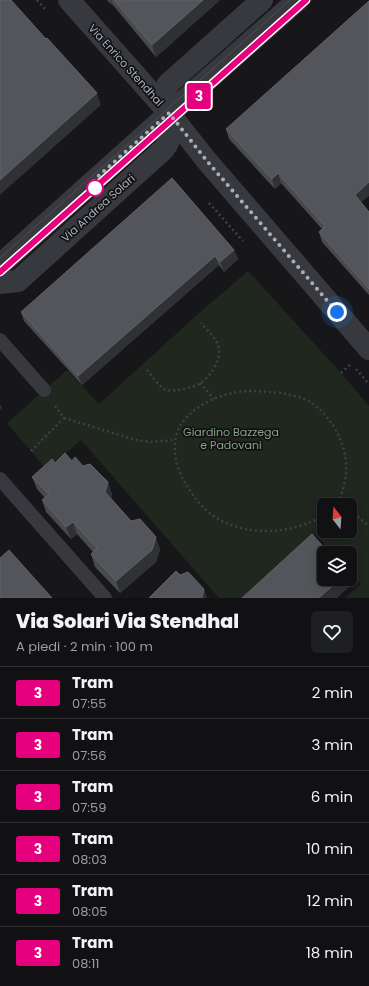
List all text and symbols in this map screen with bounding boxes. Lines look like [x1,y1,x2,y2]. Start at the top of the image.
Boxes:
street label: Via Enrico Stendhal [85,20,167,110]
line badge: 3 [186,83,212,109]
text: 3 [195,86,203,106]
street label: Via Andrea Solari [58,170,139,245]
unlabelled marker [86,179,104,197]
your location [327,302,347,322]
park label: Giardino Bazzega e Padovani [183,424,279,453]
north arrow [317,498,357,538]
map controls [317,498,357,586]
button: layers [317,546,357,586]
text: Via Solari Via Stendhal [16,608,239,635]
button: heart [311,611,353,653]
text: A piedi · 2 min · 100 m [16,637,153,656]
text: Tram [72,672,113,693]
text: 2 min [312,682,353,703]
text: 3 [34,683,42,703]
text: 07:55 [72,694,106,713]
text: Tram [72,724,113,745]
text: 3 min [311,734,353,755]
text: 3 [34,735,42,755]
text: 07:56 [72,746,106,765]
text: Tram [72,776,113,797]
text: 6 min [311,786,353,807]
text: 3 [34,787,42,807]
text: 07:59 [72,798,106,817]
text: Tram [72,828,113,849]
text: 10 min [306,838,353,859]
text: 3 [34,839,42,859]
text: 08:03 [72,850,107,869]
text: Tram [72,880,113,901]
text: 12 min [307,890,353,911]
text: 3 [34,891,42,911]
text: 08:05 [72,902,107,921]
text: Tram [72,932,113,953]
text: 18 min [306,942,353,963]
text: 3 [34,943,42,963]
text: 08:11 [72,954,99,973]

